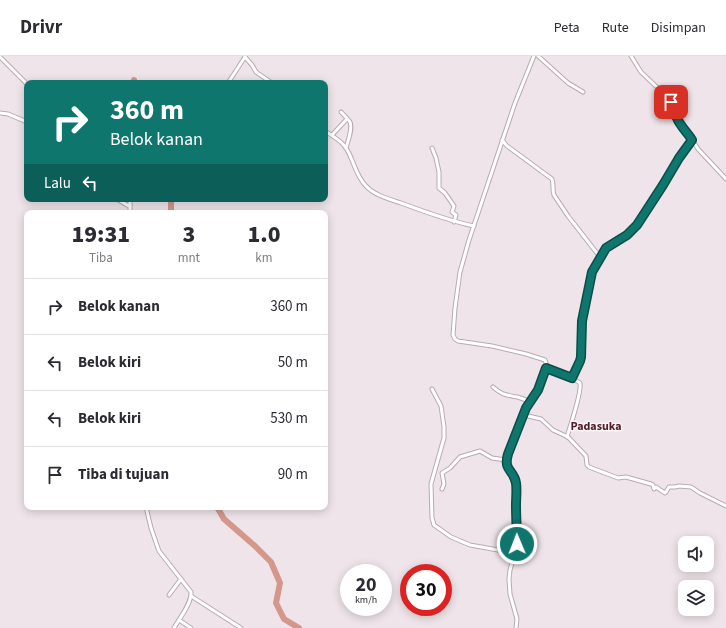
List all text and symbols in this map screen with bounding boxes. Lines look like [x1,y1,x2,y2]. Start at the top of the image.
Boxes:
text: Drivr [20,14,62,41]
text: Peta [554,18,580,38]
text: Rute [602,18,629,38]
text: Disimpan [651,18,706,38]
pin [654,85,688,119]
text: 360 m [110,90,184,130]
icon: arrive [660,91,682,113]
icon: right [44,96,96,148]
text: Belok kanan [110,127,203,152]
icon: left [79,172,101,194]
text: Lalu [44,173,71,194]
text: 19:31 [71,217,130,252]
text: 3 [182,217,195,252]
text: 1.0 [247,217,281,252]
text: Tiba [89,249,113,267]
text: mnt [178,249,200,267]
text: km [255,249,273,267]
icon: right [44,296,66,318]
text: Belok kanan [78,296,160,317]
text: 360 m [270,296,308,317]
icon: left [44,352,66,374]
text: Belok kiri [78,352,141,373]
text: 50 m [278,352,308,373]
icon: left [44,408,66,430]
text: Belok kiri [78,408,141,429]
text: 530 m [270,408,308,429]
district label: Padasuka [570,418,622,435]
icon: arrive [44,464,66,486]
text: Tiba di tujuan [78,464,169,485]
text: 90 m [278,464,308,485]
position arrow [496,523,538,565]
map controls [678,536,714,616]
button: sound [678,536,714,572]
speed limit sign: 30 [400,564,452,616]
text: 20 [355,571,377,599]
button: layers [678,580,714,616]
text: km/h [355,593,377,607]

